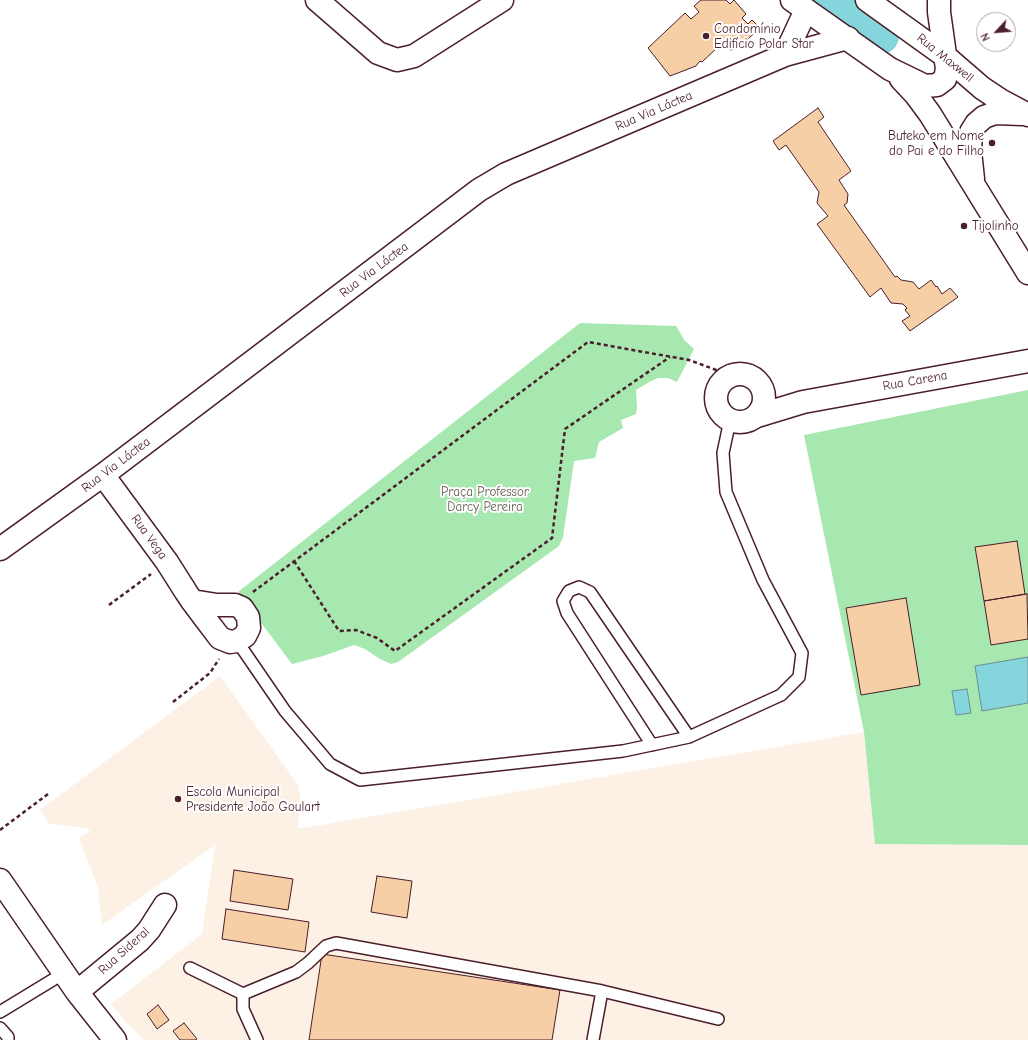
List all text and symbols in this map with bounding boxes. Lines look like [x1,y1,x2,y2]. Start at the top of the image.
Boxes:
north arrow [976,12,1016,52]
place label: Condomínio Edifício Polar Star [714,21,814,52]
street label: Rua Maxwell [913,30,977,86]
marker: Condomínio Edifício Polar Star [701,31,711,41]
text: N [978,31,993,43]
street label: Rua Via Láctea [613,88,695,134]
place label: Buteko em Nome do Pai e do Filho [888,128,984,159]
marker: Buteko em Nome do Pai e do Filho [987,138,997,148]
place label: Tijolinho [972,218,1019,234]
marker: Tijolinho [959,221,969,231]
street label: Rua Via Láctea [336,239,412,301]
street label: Rua Carena [881,368,949,394]
street label: Rua Via Láctea [78,434,154,496]
park label: Praça Professor Darcy Pereira [441,484,529,515]
street label: Rua Vega [127,511,171,563]
place label: Escola Municipal Presidente João Goulart [186,784,320,815]
marker: Escola Municipal Presidente João Goulart [173,794,183,804]
street label: Rua Sideral [95,924,153,978]

